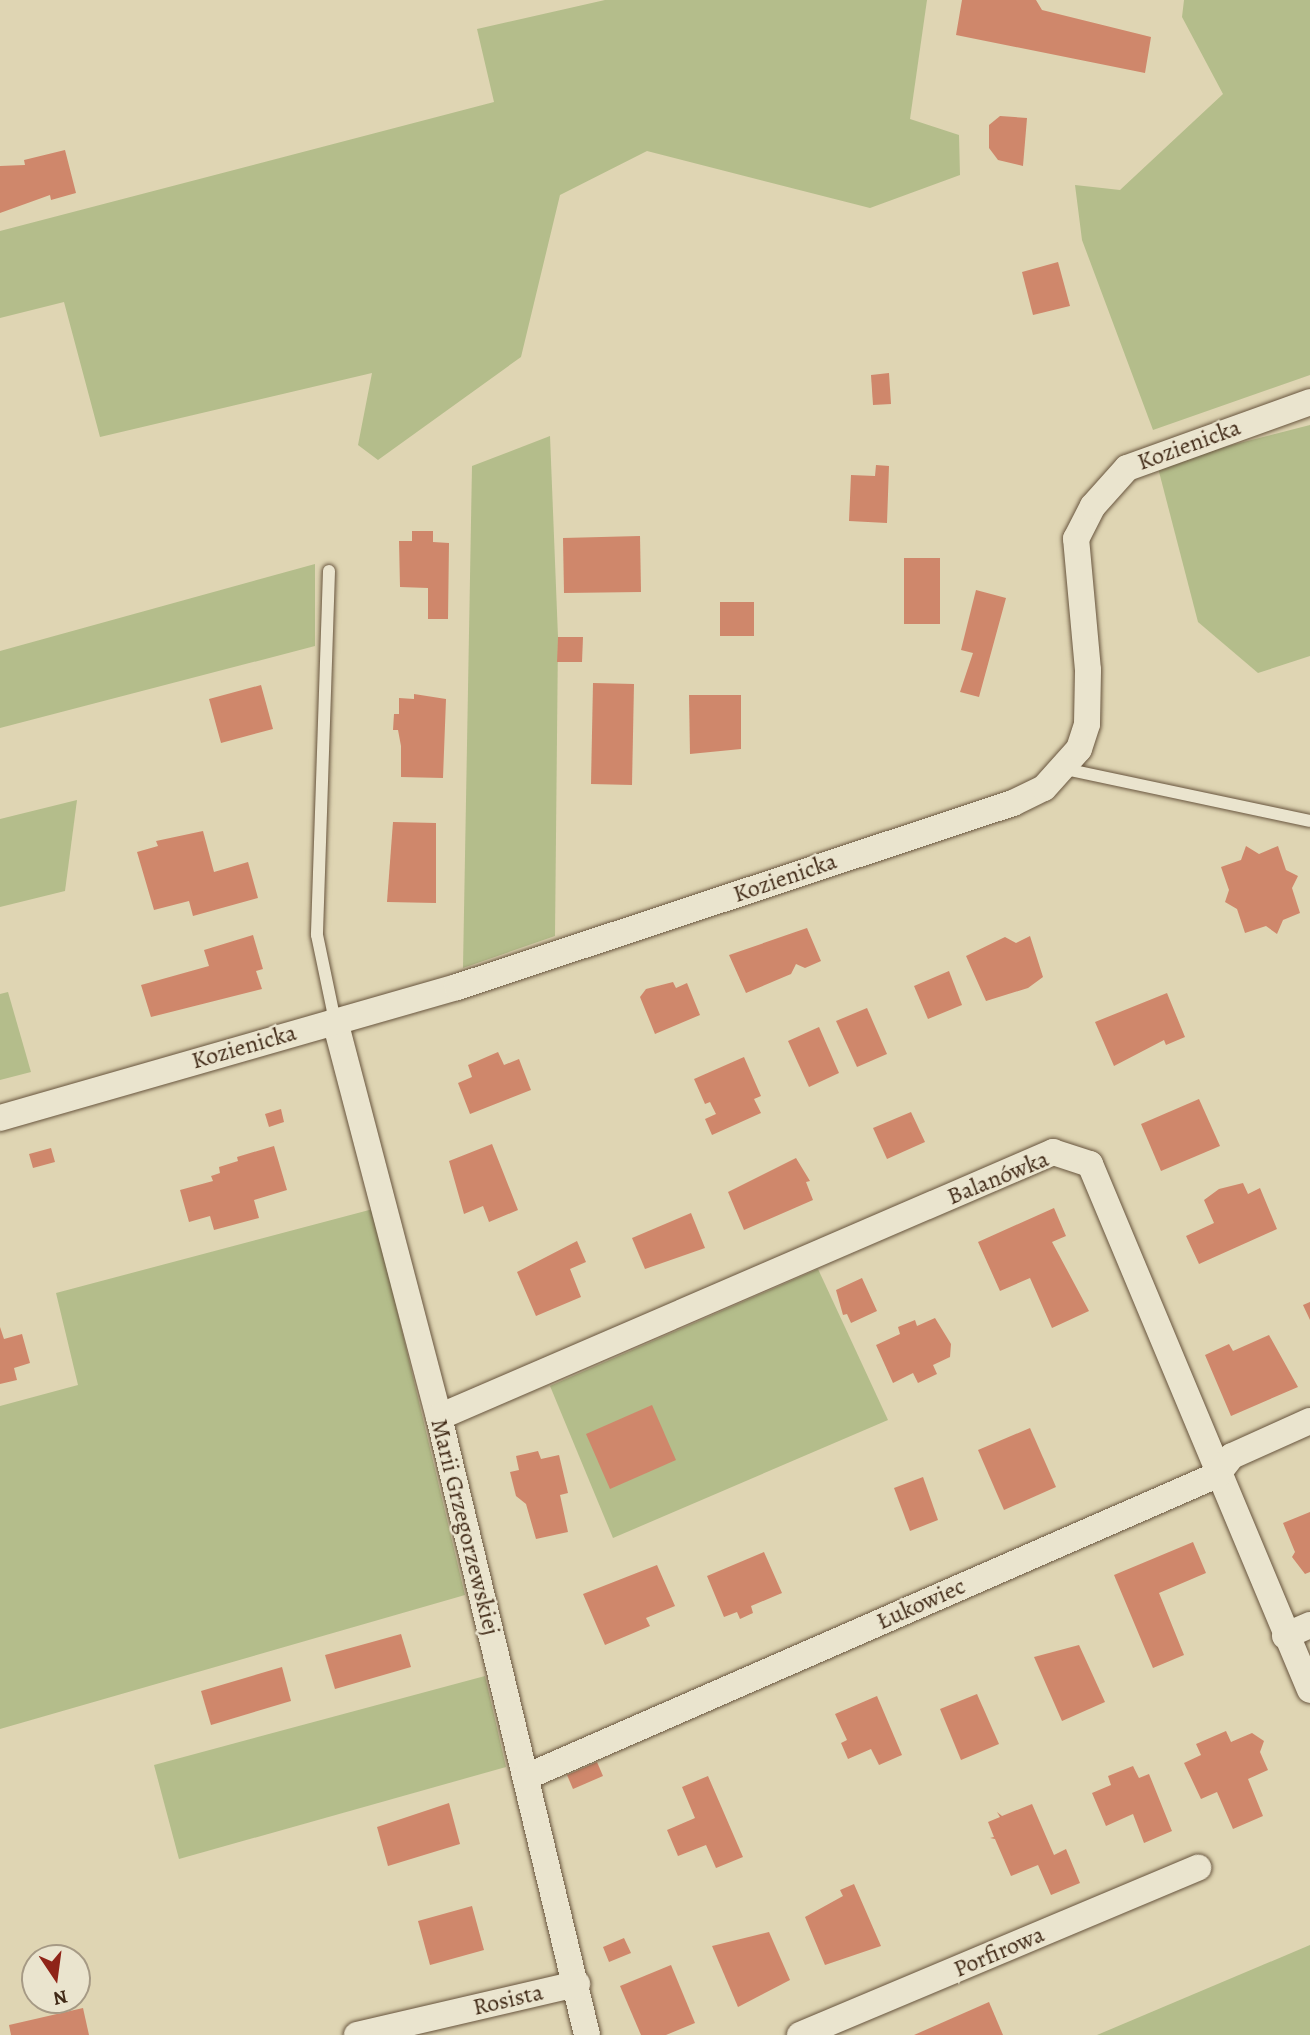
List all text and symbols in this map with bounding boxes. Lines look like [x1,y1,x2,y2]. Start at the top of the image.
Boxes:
street label: Kozienicka [1134,413,1244,477]
street label: Kozienicka [729,847,841,909]
street label: Kozienicka [188,1018,300,1076]
street label: Balanówka [943,1145,1053,1211]
street label: Marii Grzegorzewskiej [424,1416,506,1638]
street label: Łukowiec [872,1572,970,1636]
street label: Porfirowa [949,1920,1049,1984]
north arrow [21,1944,91,2014]
street label: Rosista [470,1978,546,2022]
text: N [51,1983,70,2012]

